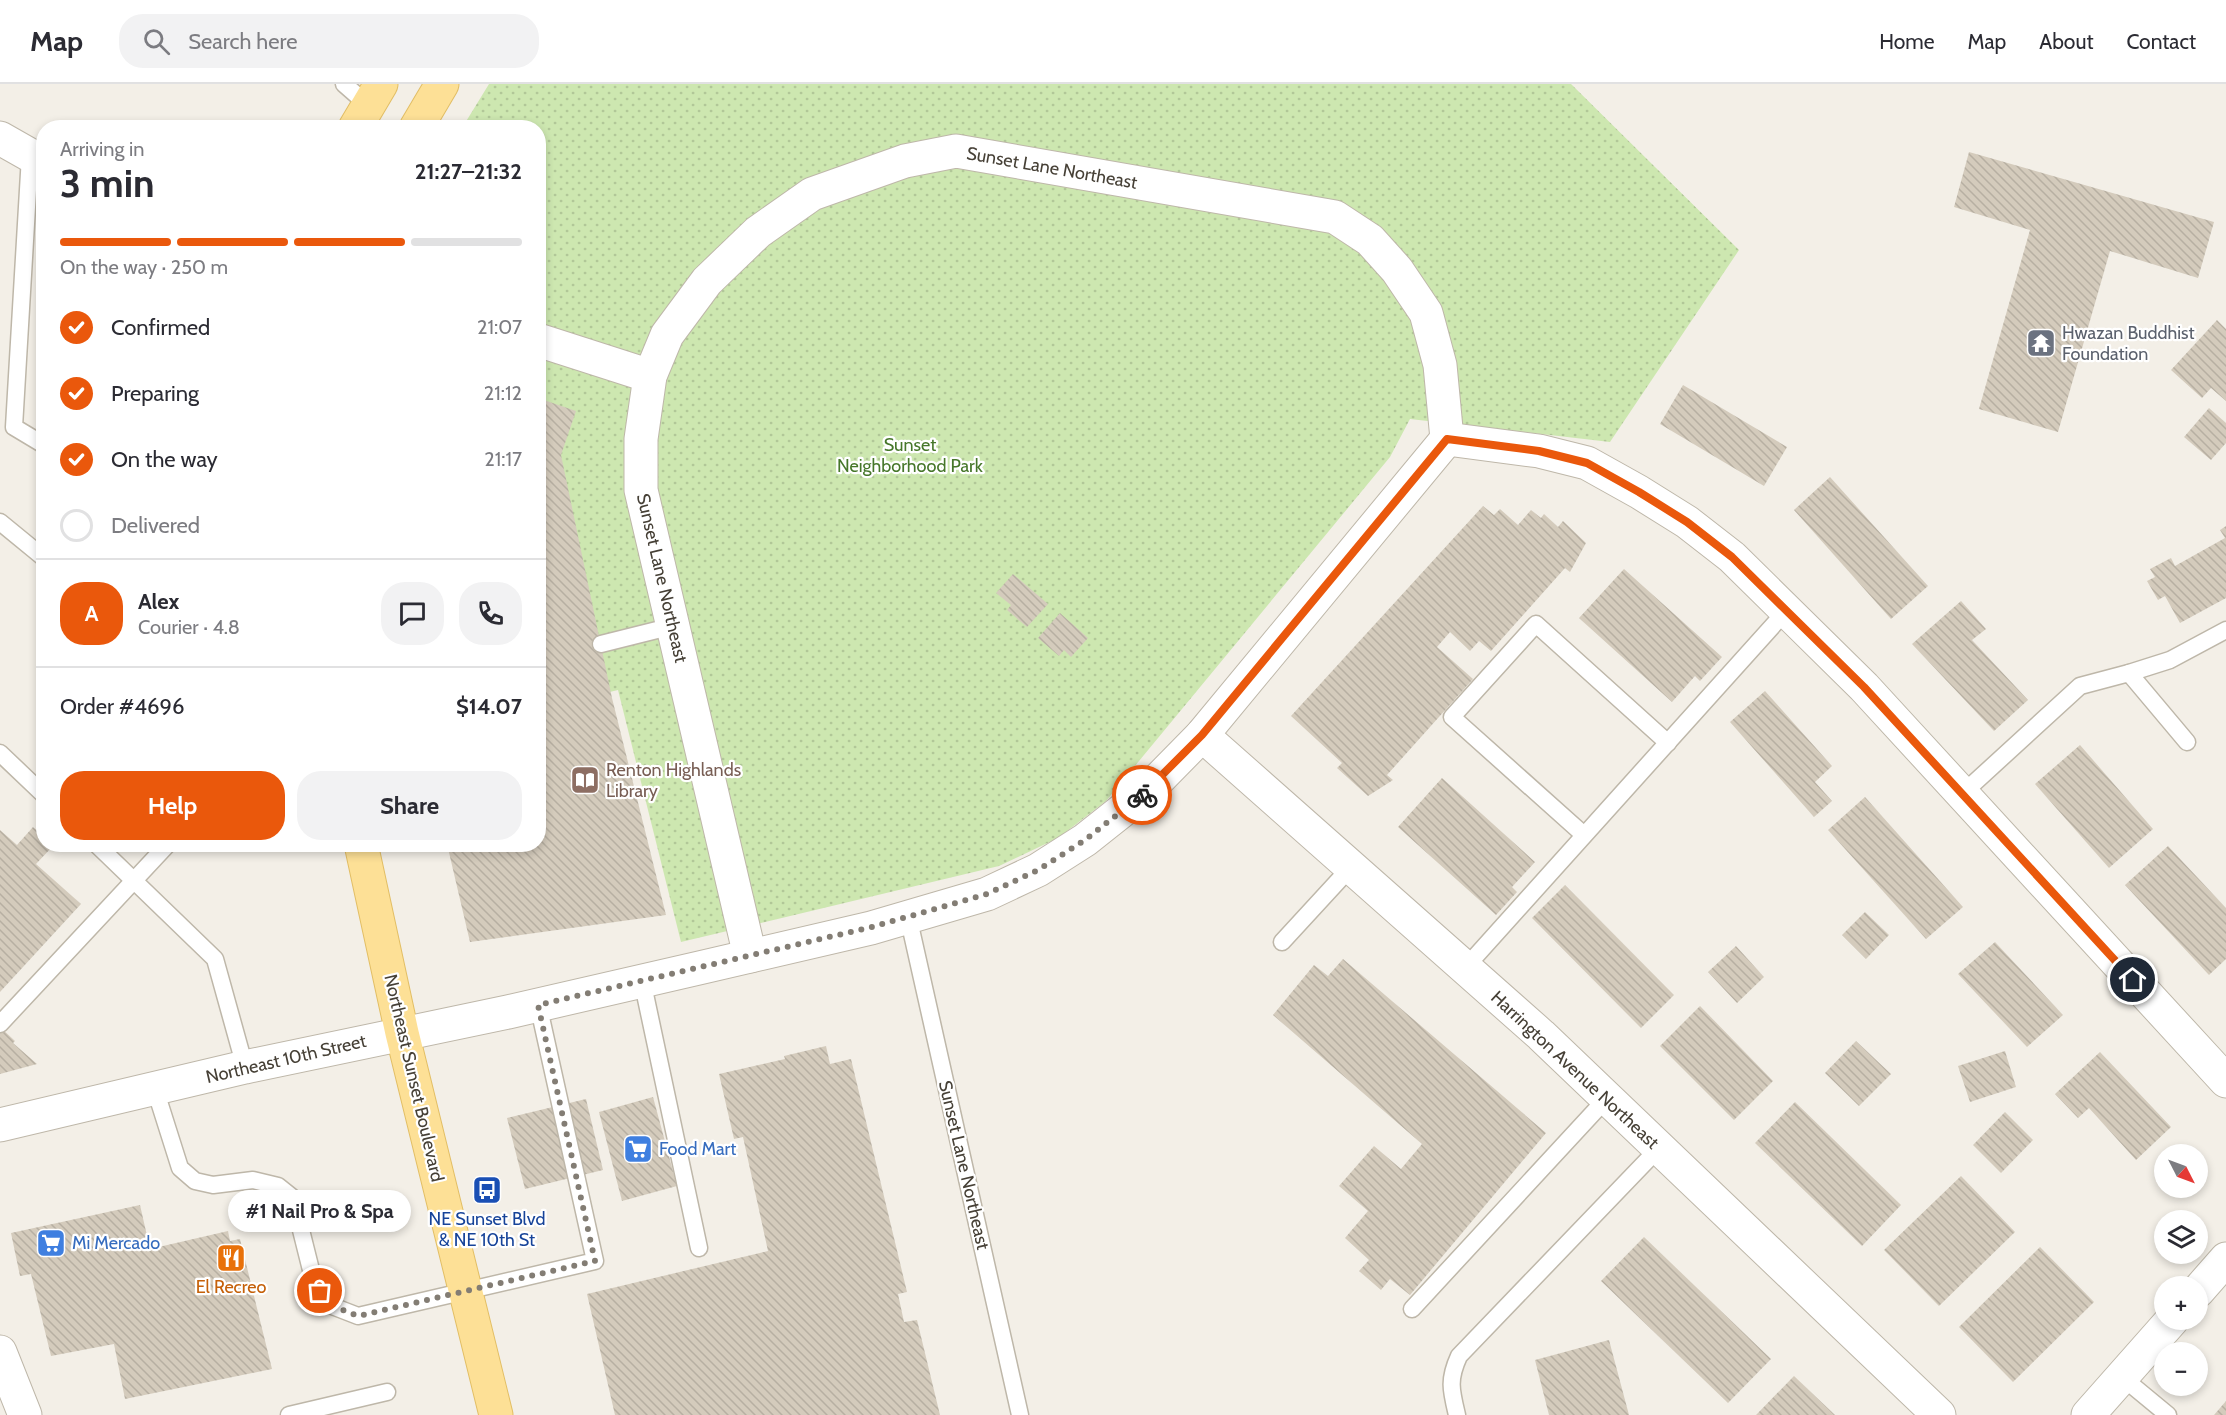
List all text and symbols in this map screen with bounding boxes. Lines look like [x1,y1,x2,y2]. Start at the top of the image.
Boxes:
search box [119,14,539,68]
text: Map [30,24,83,58]
icon: search [140,25,173,58]
text: Search here [188,28,297,55]
text: Home [1879,29,1935,54]
text: Map [1968,29,2006,54]
text: About [2039,29,2093,54]
text: Contact [2126,29,2196,54]
text: Arriving in [60,137,144,161]
street label: Sunset Lane Northeast [965,142,1139,194]
text: 21:27–21:32 [415,158,522,185]
text: 3 min [60,159,155,207]
text: On the way · 250 m [60,255,228,279]
icon: check [60,311,93,344]
text: Confirmed [111,314,210,341]
text: 21:07 [477,315,522,339]
place label: Hwazan Buddhist Foundation [2062,322,2195,365]
temple icon: Hwazan Buddhist Foundation [2025,327,2057,359]
icon: check [60,377,93,410]
text: Preparing [111,380,199,407]
text: 21:12 [484,381,522,405]
park label: Sunset Neighborhood Park [837,434,984,477]
icon: check [60,443,93,476]
text: On the way [111,446,218,473]
text: 21:17 [484,447,522,471]
street label: Sunset Lane Northeast [632,491,692,665]
text: Delivered [111,512,200,539]
button: chat [381,582,444,645]
button: phone [459,582,522,645]
text: Alex [138,588,179,615]
text: A [85,600,98,627]
text: Courier · 4.8 [138,615,240,639]
text: Order #4696 [60,693,185,720]
text: $14.07 [456,693,522,720]
place label: Renton Highlands Library [606,759,741,802]
library icon: Renton Highlands Library [569,764,601,796]
courier [1112,765,1172,825]
button: Help [60,771,285,840]
button: Share [297,771,522,840]
icon: bike [1126,779,1159,812]
pin [2107,954,2158,1005]
icon: home [2116,963,2149,996]
street label: Northeast Sunset Boulevard [379,972,449,1184]
street label: Harrington Avenue Northeast [1486,986,1664,1154]
street label: Northeast 10th Street [204,1030,368,1088]
street label: Sunset Lane Northeast [934,1078,994,1252]
supermarket icon: Food Mart [622,1133,654,1165]
place label: Food Mart [659,1138,736,1160]
north arrow [2154,1144,2208,1198]
map controls [2154,1144,2208,1396]
bus stop icon: NE Sunset Blvd & NE 10th St [471,1174,503,1206]
callout: #1 Nail Pro & Spa [228,1189,412,1231]
text: #1 Nail Pro & Spa [245,1199,394,1223]
place label: NE Sunset Blvd & NE 10th St [429,1208,545,1251]
button: layers [2154,1210,2208,1264]
supermarket icon: Mi Mercado [35,1227,67,1259]
place label: Mi Mercado [72,1232,160,1254]
restaurant icon: El Recreo [215,1242,247,1274]
pin [294,1265,345,1316]
icon: bag [303,1274,336,1307]
place label: El Recreo [196,1276,266,1298]
button: + [2154,1276,2208,1330]
button: − [2154,1342,2208,1396]

